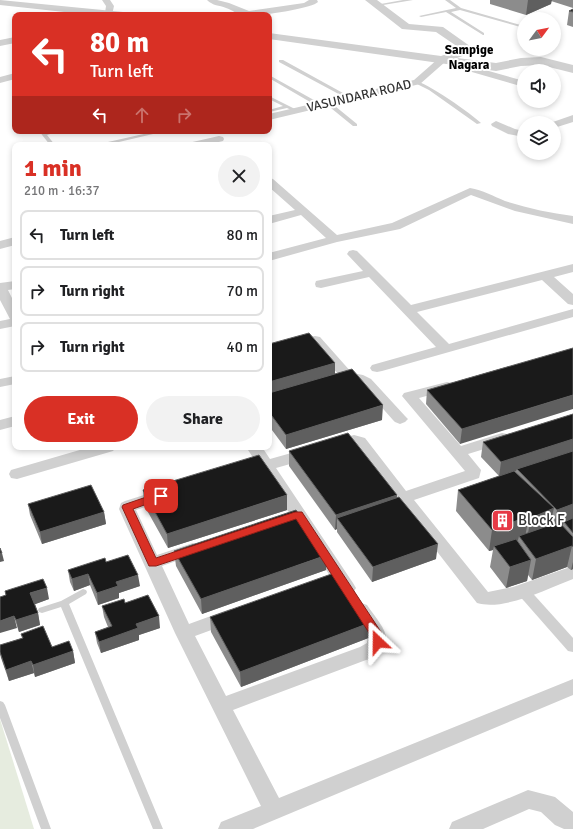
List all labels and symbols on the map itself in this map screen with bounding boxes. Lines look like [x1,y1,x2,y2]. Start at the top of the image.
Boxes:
north arrow [517,12,561,56]
district label: Sampige Nagara [445,42,494,73]
street label: VASUNDARA ROAD [305,76,413,116]
pin [144,479,178,513]
building icon: Block F [489,507,515,533]
place label: Block F [518,511,565,529]
position arrow [357,621,399,663]

